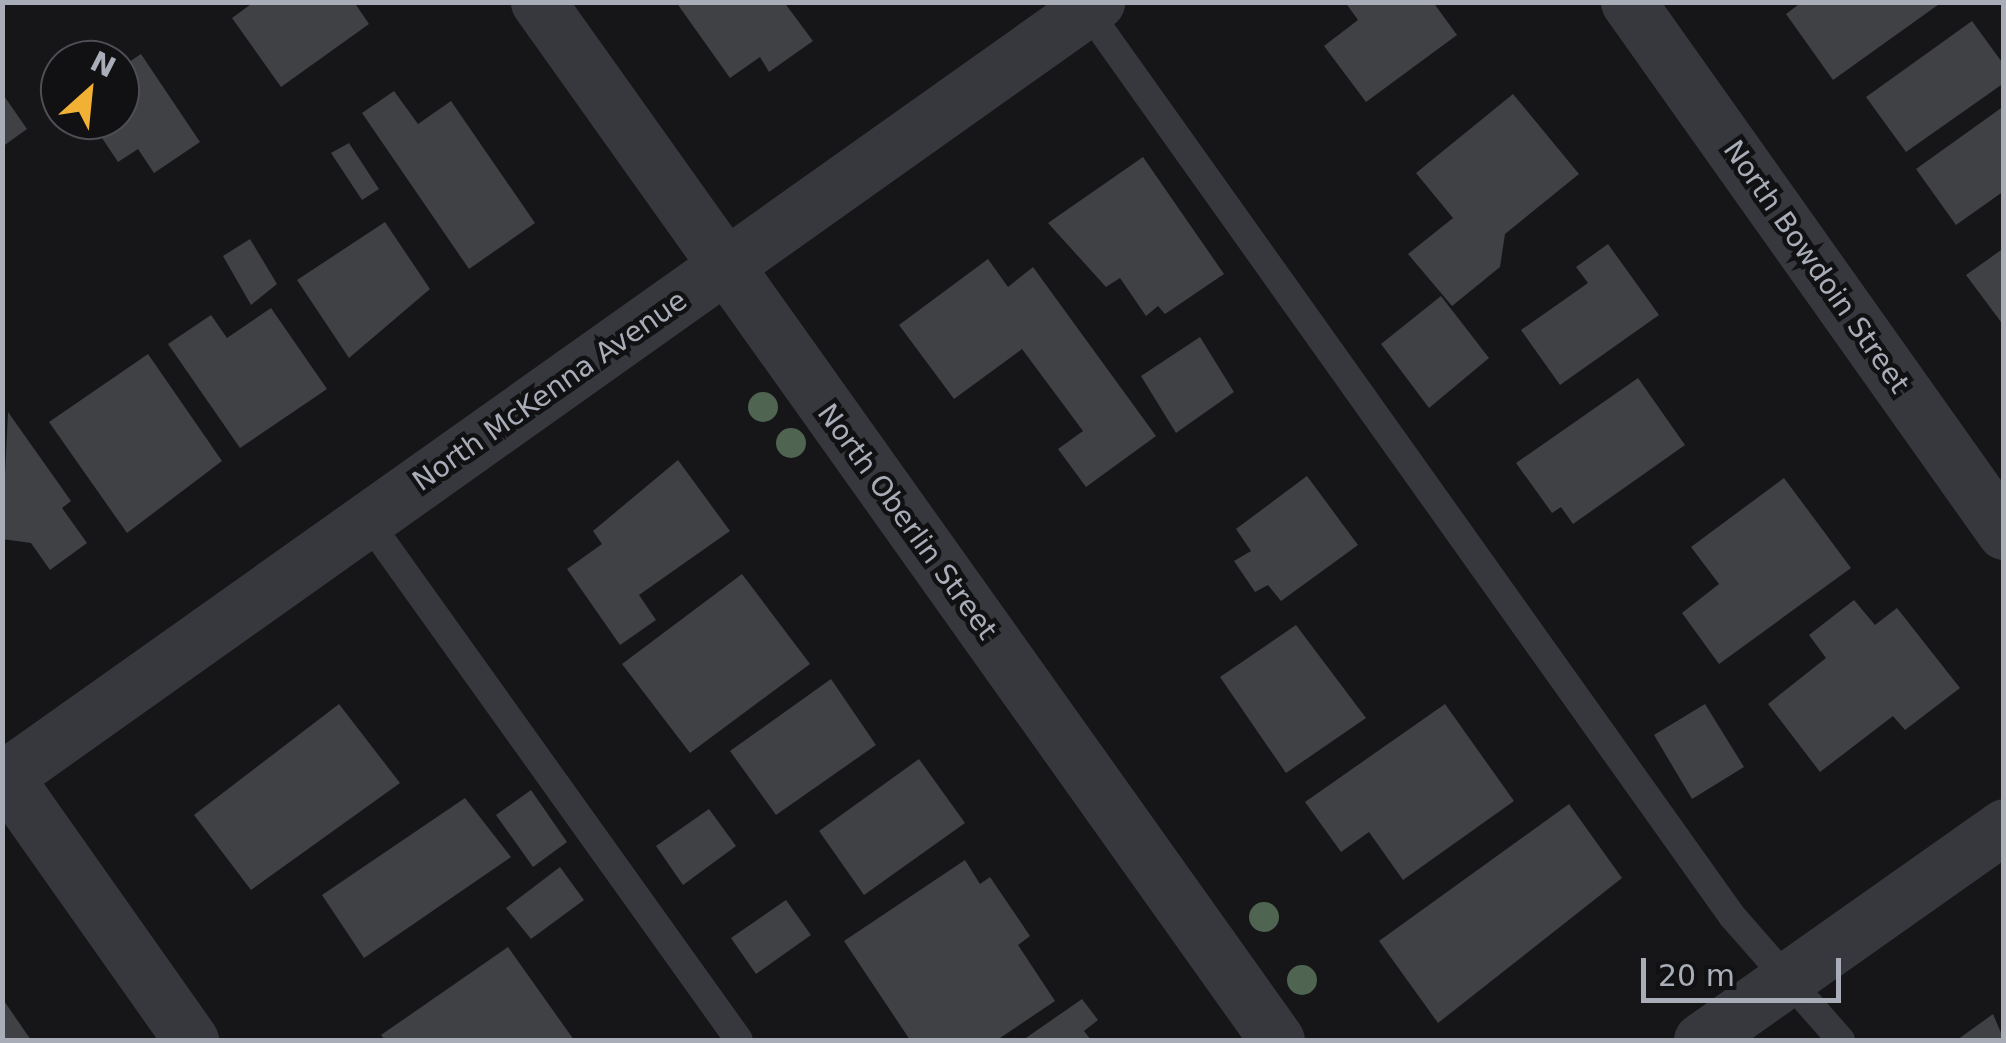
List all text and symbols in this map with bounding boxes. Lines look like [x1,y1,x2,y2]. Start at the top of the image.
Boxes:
north arrow [40,40,140,140]
text: N [85,45,121,85]
street label: North Bowdoin Street [1716,134,1916,400]
street label: North McKenna Avenue [407,284,693,498]
street label: North Oberlin Street [810,398,1004,646]
scale bar [1646,938,1846,1000]
text: 20 m [1658,958,1735,993]

